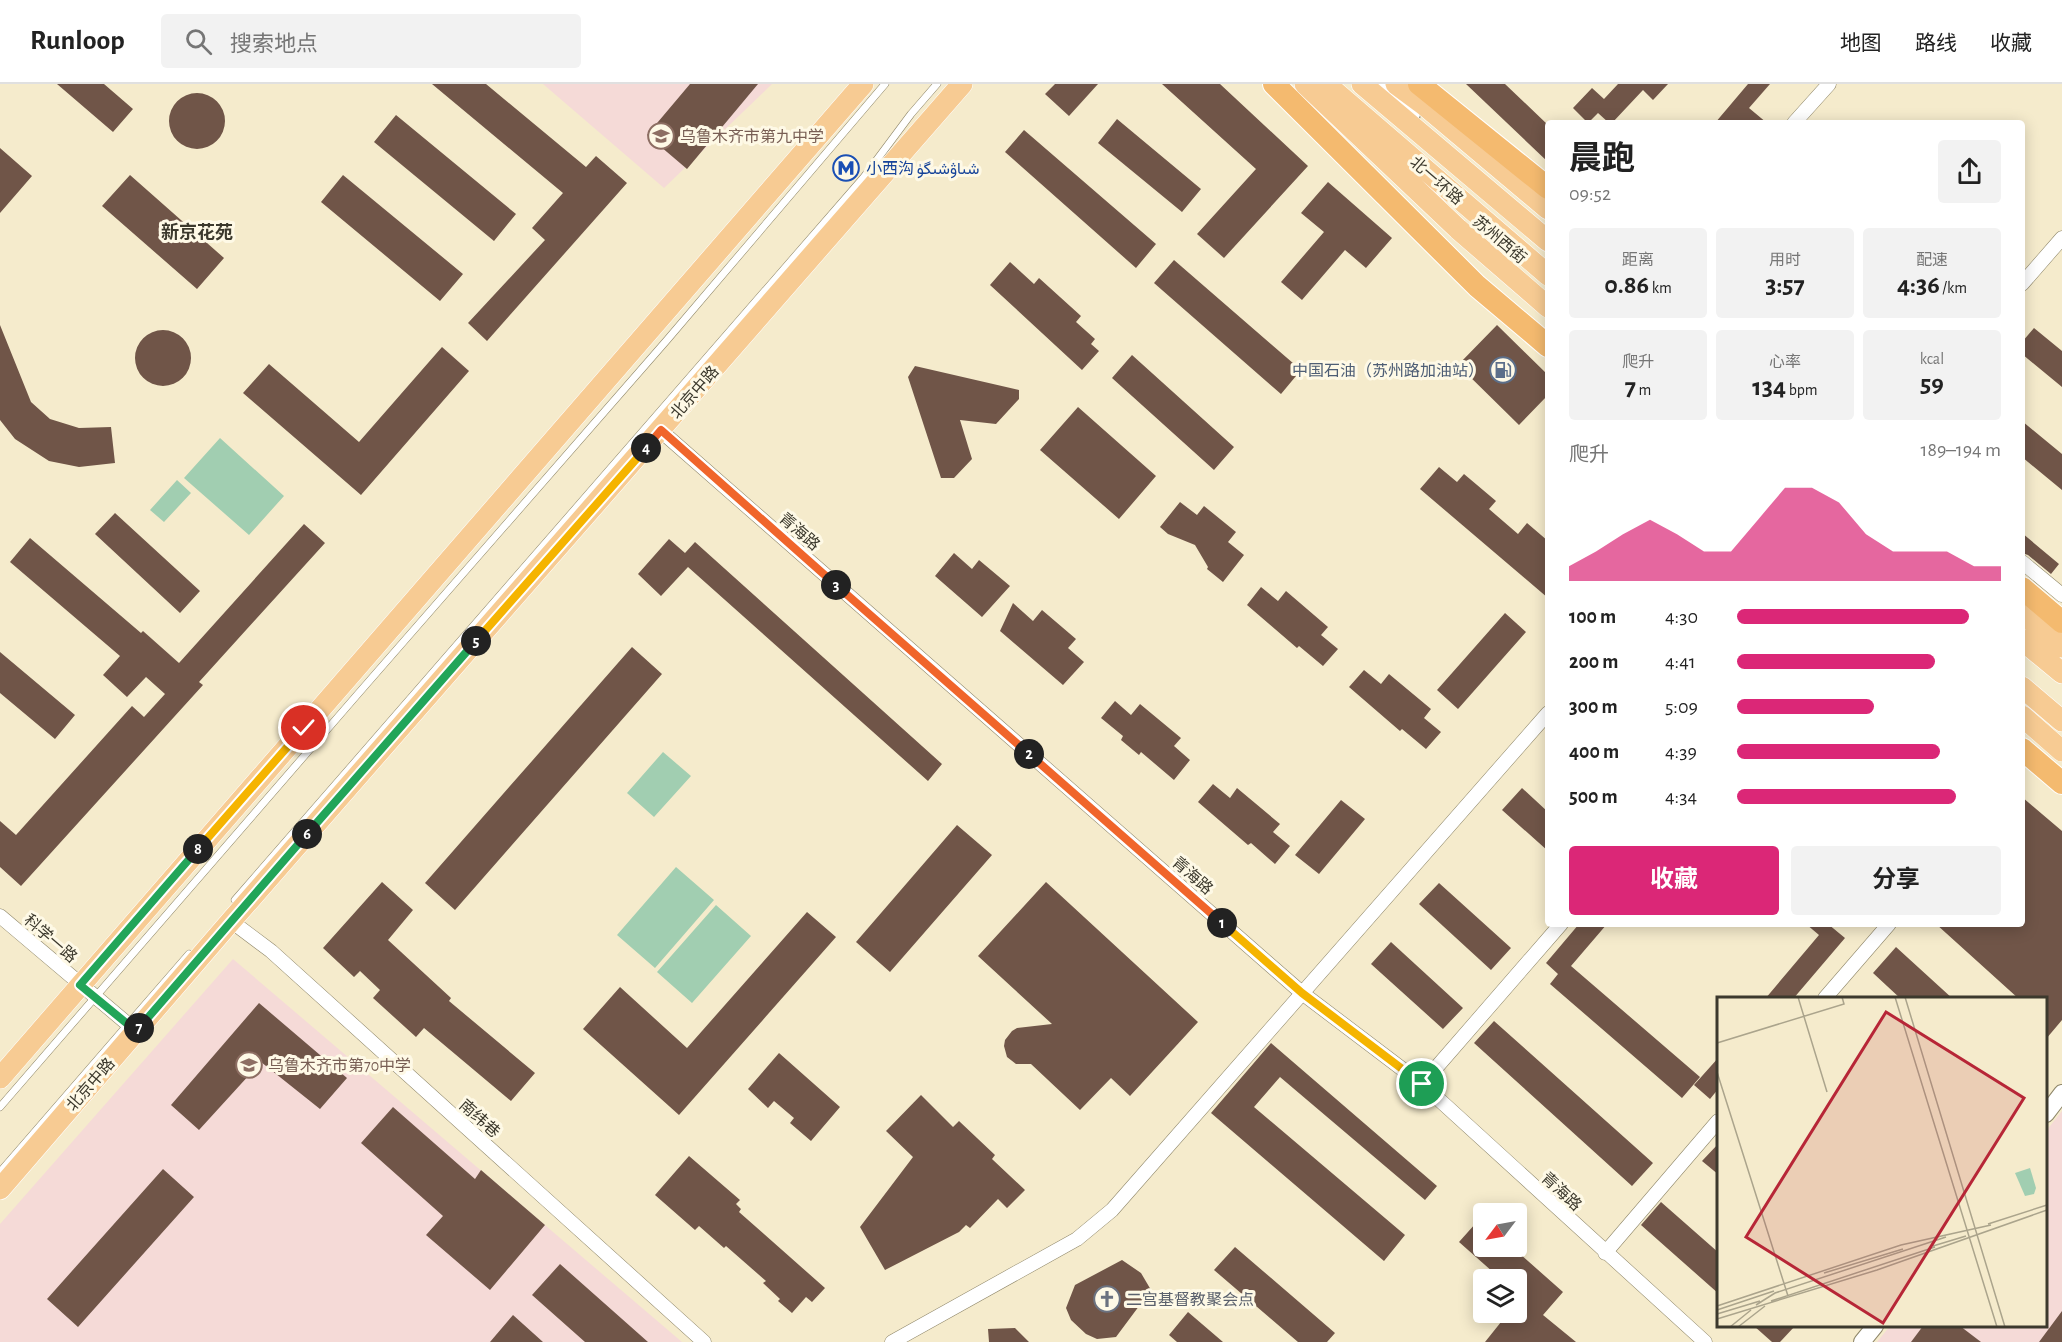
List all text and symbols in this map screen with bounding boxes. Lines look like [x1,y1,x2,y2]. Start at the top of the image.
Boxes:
search box [161,14,581,68]
icon: search [182,25,215,58]
text: Runloop [30,27,125,55]
text: 搜索地点 [230,33,318,55]
text: 地图 [1840,33,1882,54]
text: 路线 [1915,33,1957,54]
text: 收藏 [1990,33,2032,54]
school or university icon: 乌鲁木齐市第九中学 [646,121,676,151]
place label: 乌鲁木齐市第九中学 [680,127,824,145]
button: share [1938,140,2001,203]
text: 晨跑 [1569,143,1635,176]
metro station icon: 小西沟 شىاۋشىگۈ [831,153,861,183]
street label: 北一环路 [1407,153,1466,208]
place label: 小西沟 شىاۋشىگۈ [866,160,979,179]
text: 09:52 [1569,184,1611,204]
street label: 苏州西街 [1470,212,1530,266]
district label: 新京花苑 [161,222,233,242]
text: 距离 [1622,252,1654,268]
text: 用时 [1769,252,1801,268]
text: 配速 [1916,252,1948,268]
text: 0.86 [1604,272,1649,298]
text: 3:57 [1765,272,1805,298]
text: 4:36 [1897,272,1940,298]
text: km [1649,280,1672,296]
text: /km [1940,280,1967,296]
text: kcal [1920,351,1944,367]
text: 爬升 [1622,354,1654,370]
text: 心率 [1769,354,1801,370]
fuel station icon: 中国石油（苏州路加油站） [1488,355,1518,385]
place label: 中国石油（苏州路加油站） [1292,362,1484,379]
street label: 北京中路 [667,363,722,422]
text: 59 [1920,371,1944,397]
text: 7 [1625,374,1636,400]
text: 134 [1752,374,1786,400]
text: m [1636,382,1651,398]
text: bpm [1786,382,1818,398]
pin: 4 [631,433,661,463]
text: 4 [642,440,650,456]
text: 189–194 m [1921,440,2001,460]
text: 爬升 [1569,445,1609,465]
street label: 青海路 [776,509,823,554]
pin: 3 [821,570,851,600]
text: 3 [833,577,839,593]
text: 100 m [1569,607,1616,627]
text: 4:30 [1665,607,1698,627]
pin: 5 [461,626,491,656]
text: 5 [473,633,479,649]
text: 200 m [1569,652,1618,672]
text: 4:41 [1665,652,1696,672]
text: 300 m [1569,697,1618,717]
text: 5:09 [1665,697,1698,717]
pin [278,702,329,753]
icon: check [287,711,320,744]
pin: 2 [1014,739,1044,769]
text: 400 m [1569,742,1619,762]
text: 4:39 [1665,742,1697,762]
text: 2 [1025,746,1033,762]
text: 500 m [1569,787,1618,807]
text: 4:34 [1665,787,1697,807]
pin: 6 [292,819,322,849]
text: 6 [303,826,311,842]
pin: 8 [183,834,213,864]
text: 8 [194,841,202,857]
button: 收藏 [1569,846,1779,915]
button: 分享 [1791,846,2001,915]
street label: 青海路 [1169,853,1216,898]
pin: 1 [1207,908,1237,938]
street label: 科学一路 [21,911,80,966]
text: 1 [1219,915,1225,931]
inset map [1717,997,2047,1327]
pin: 7 [124,1013,154,1043]
text: 7 [136,1020,142,1036]
school or university icon: 乌鲁木齐市第70中学 [234,1050,264,1080]
street label: 北京中路 [63,1055,118,1114]
place label: 乌鲁木齐市第70中学 [268,1056,411,1074]
pin [1396,1058,1447,1109]
icon: arrive [1405,1067,1438,1100]
street label: 南纬巷 [456,1097,503,1141]
street label: 青海路 [1538,1169,1585,1214]
north arrow [1473,1203,1527,1257]
map controls [1473,1203,1527,1323]
button: layers [1473,1269,1527,1323]
church icon: 二宫基督教聚会点 [1092,1284,1122,1314]
place label: 二宫基督教聚会点 [1126,1291,1254,1308]

